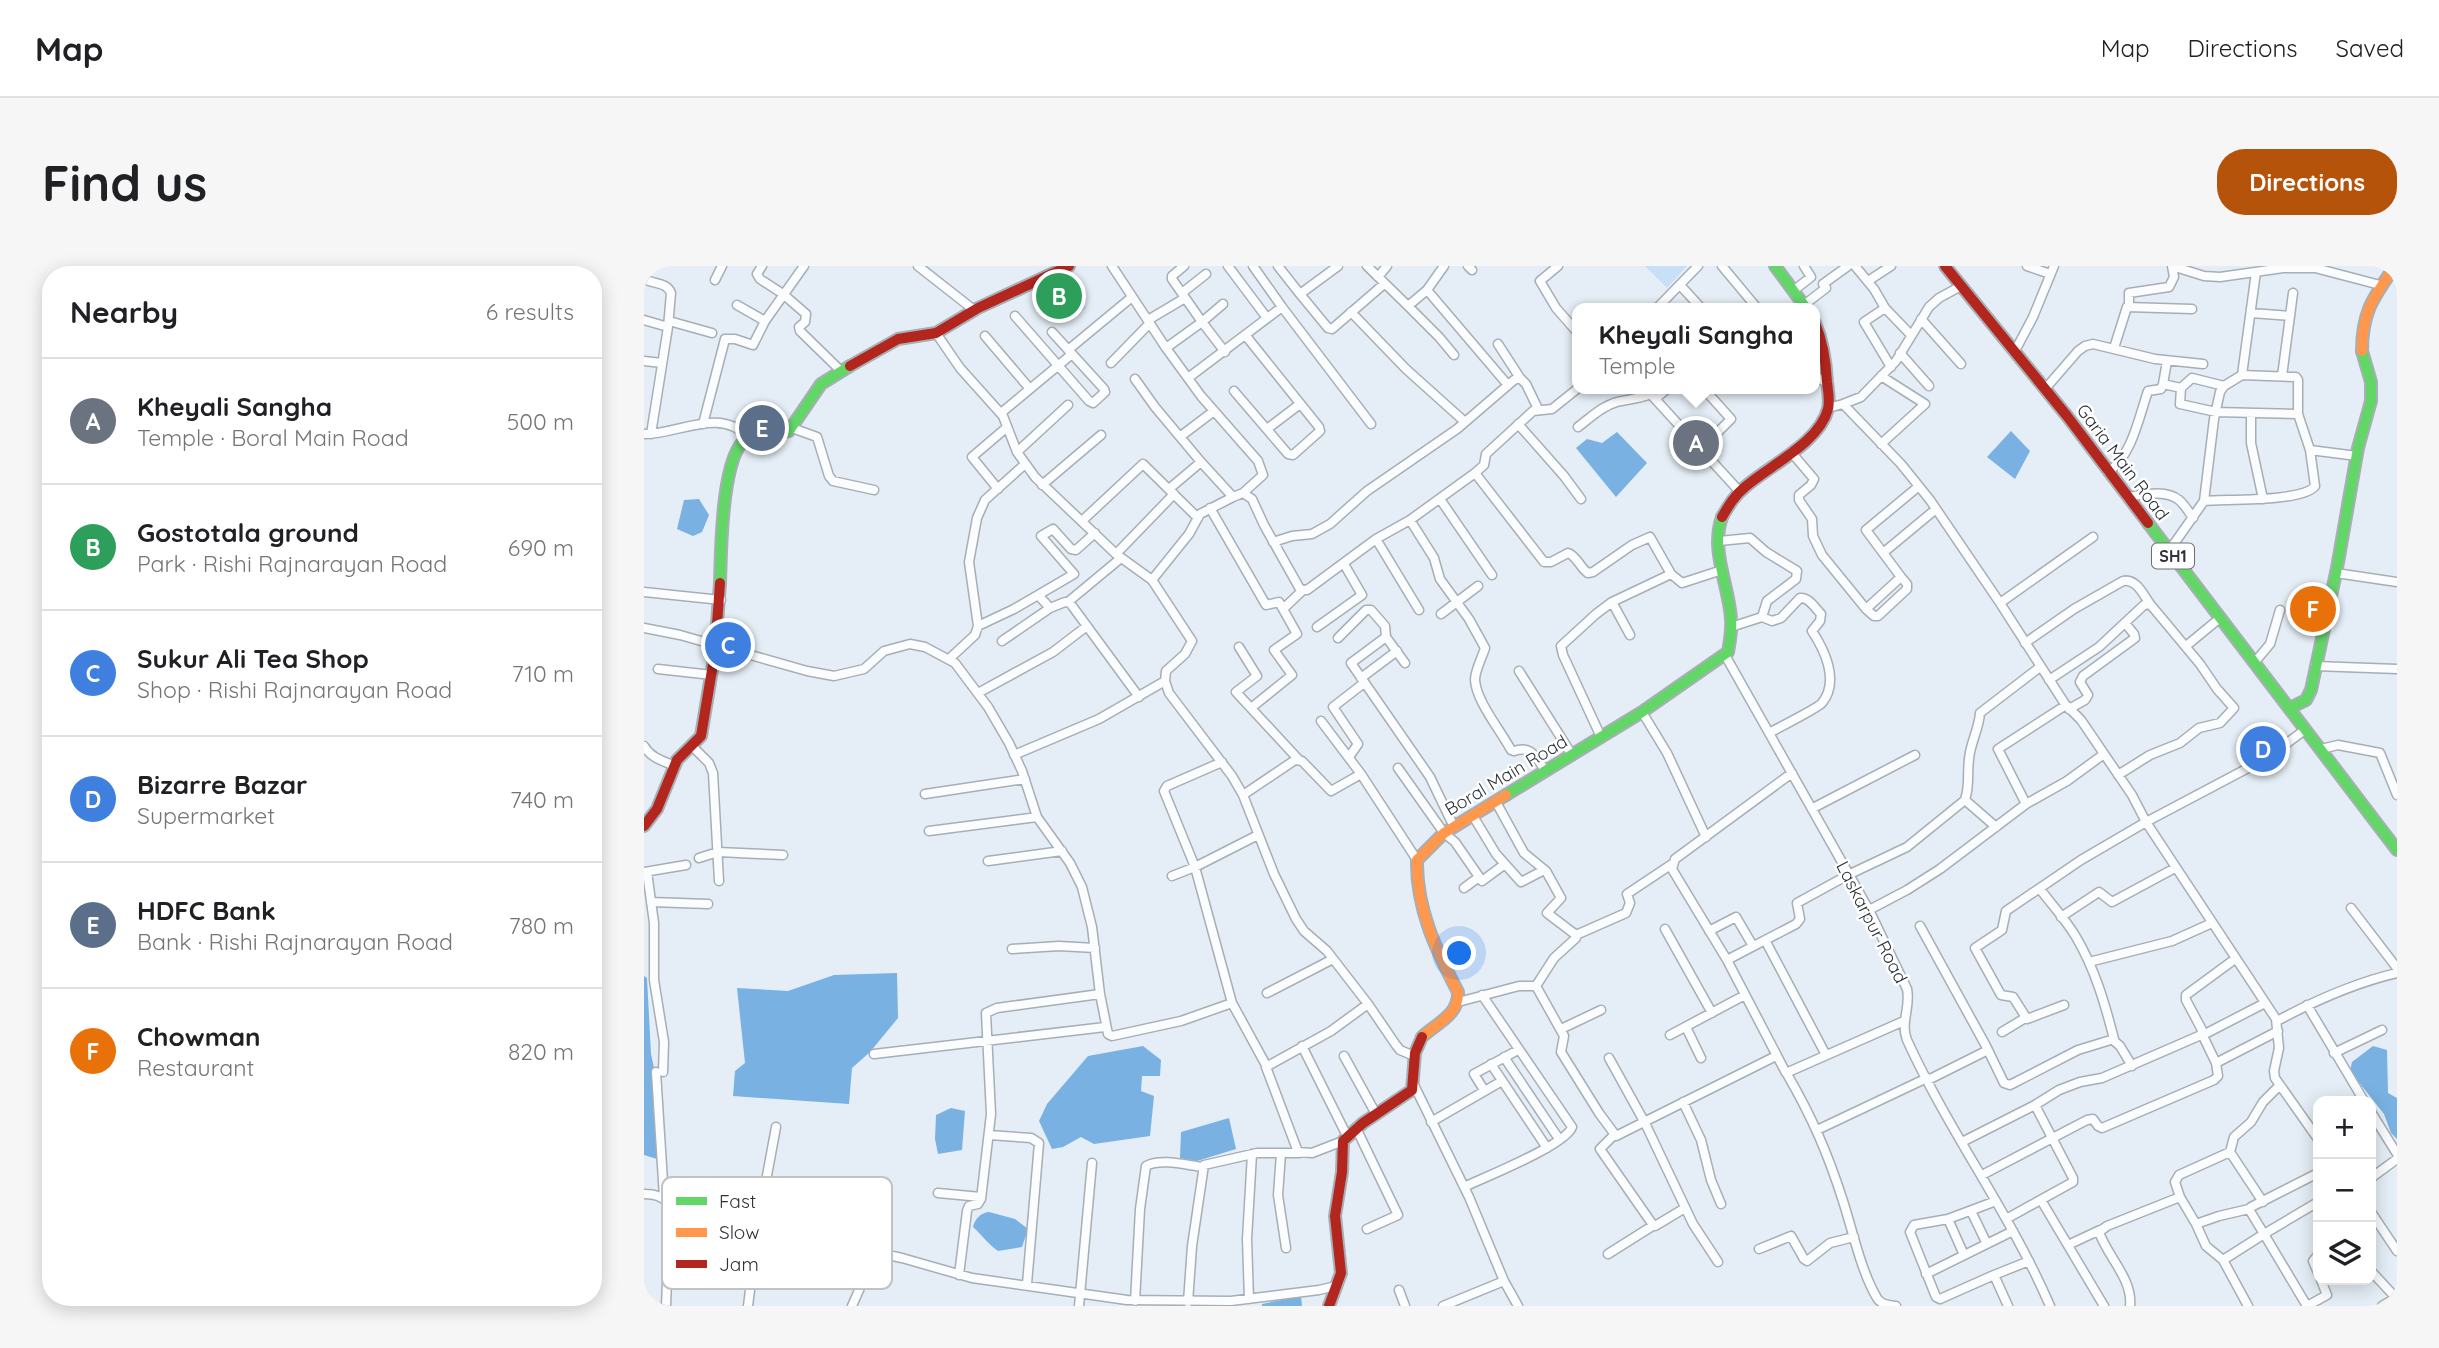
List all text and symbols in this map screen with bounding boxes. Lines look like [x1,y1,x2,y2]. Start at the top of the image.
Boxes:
text: Map [35,28,103,69]
text: Map [2101,33,2150,63]
text: Directions [2188,33,2298,63]
text: Saved [2336,33,2404,63]
button: Directions [2217,149,2397,215]
text: Find us [42,152,207,213]
pin: B [1036,270,1082,322]
text: Nearby [70,293,178,331]
text: 6 results [486,297,574,326]
popup [1572,303,1820,394]
text: Kheyali Sangha [1598,318,1794,351]
text: Temple [1598,351,1676,380]
text: Kheyali Sangha [137,390,332,423]
street label: Garia Main Road [2072,399,2174,525]
pin: E [739,402,785,454]
text: A [86,407,100,436]
text: 500 m [507,407,574,436]
pin: A [1673,417,1719,469]
text: Temple · Boral Main Road [137,423,409,452]
text: Gostotala ground [137,516,359,549]
text: B [85,533,101,562]
text: 690 m [508,533,574,562]
road number: SH1 [2152,544,2194,568]
text: Park · Rishi Rajnarayan Road [137,549,447,578]
pin: F [2290,583,2336,635]
pin: C [705,619,751,671]
text: Sukur Ali Tea Shop [137,642,369,675]
text: C [86,659,100,688]
text: 710 m [512,659,574,688]
text: Shop · Rishi Rajnarayan Road [137,675,452,704]
pin: D [2240,723,2286,775]
street label: Boral Main Road [1441,729,1571,821]
text: Bizarre Bazar [137,768,307,801]
text: D [85,785,101,814]
text: 740 m [510,785,574,814]
text: Supermarket [137,801,275,830]
street label: Laskarpur Road [1831,857,1913,987]
text: HDFC Bank [137,894,276,927]
text: E [86,911,100,940]
text: 780 m [509,911,574,940]
text: Bank · Rishi Rajnarayan Road [137,927,453,956]
your location [1442,936,1476,970]
text: Chowman [137,1020,261,1053]
text: F [87,1037,99,1066]
text: 820 m [508,1037,574,1066]
text: Restaurant [137,1053,254,1082]
map controls [2313,1096,2376,1285]
button: + [2313,1096,2376,1159]
button: − [2313,1159,2376,1222]
legend [662,1177,892,1289]
text: Fast [719,1189,756,1213]
text: Slow [719,1220,760,1244]
button: layers [2313,1222,2376,1285]
text: Jam [719,1252,759,1276]

